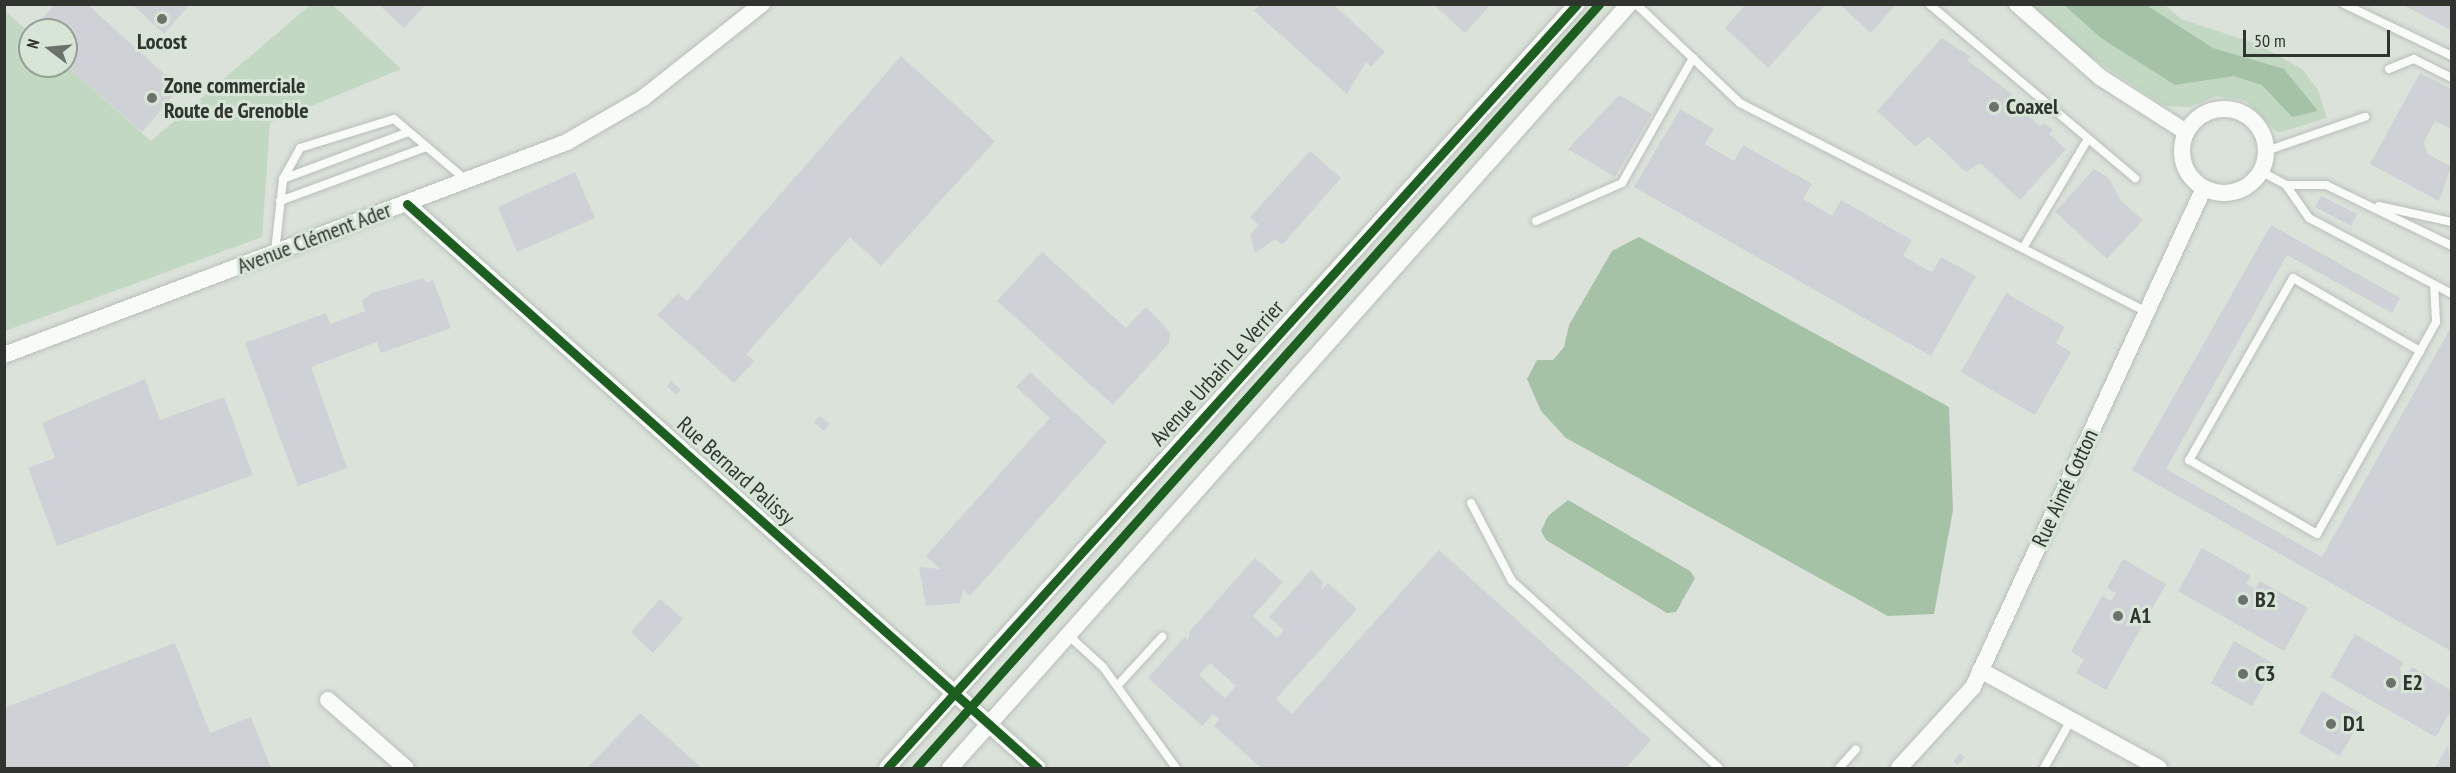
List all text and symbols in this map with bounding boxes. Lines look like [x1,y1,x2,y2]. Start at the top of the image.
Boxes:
marker: Locost [155,12,169,26]
north arrow [18,18,78,78]
scale bar [2246,18,2393,56]
place label: Locost [137,29,187,55]
text: 50 m [2254,29,2286,52]
text: N [22,37,43,51]
place label: Zone commerciale Route de Grenoble [164,72,309,124]
marker: Zone commerciale Route de Grenoble [145,91,159,105]
place label: Coaxel [2006,94,2058,120]
marker: Coaxel [1987,100,2001,114]
street label: Avenue Clément Ader [233,196,395,280]
street label: Avenue Urbain Le Verrier [1145,295,1289,451]
street label: Rue Bernard Palissy [672,411,800,531]
street label: Rue Aimé Cotton [2026,425,2104,551]
place label: B2 [2255,587,2276,613]
marker: B2 [2236,593,2250,607]
place label: A1 [2130,603,2152,629]
marker: A1 [2111,609,2125,623]
place label: C3 [2255,661,2276,687]
marker: C3 [2236,667,2250,681]
place label: E2 [2403,670,2423,696]
marker: E2 [2384,676,2398,690]
place label: D1 [2343,711,2365,737]
marker: D1 [2324,717,2338,731]

